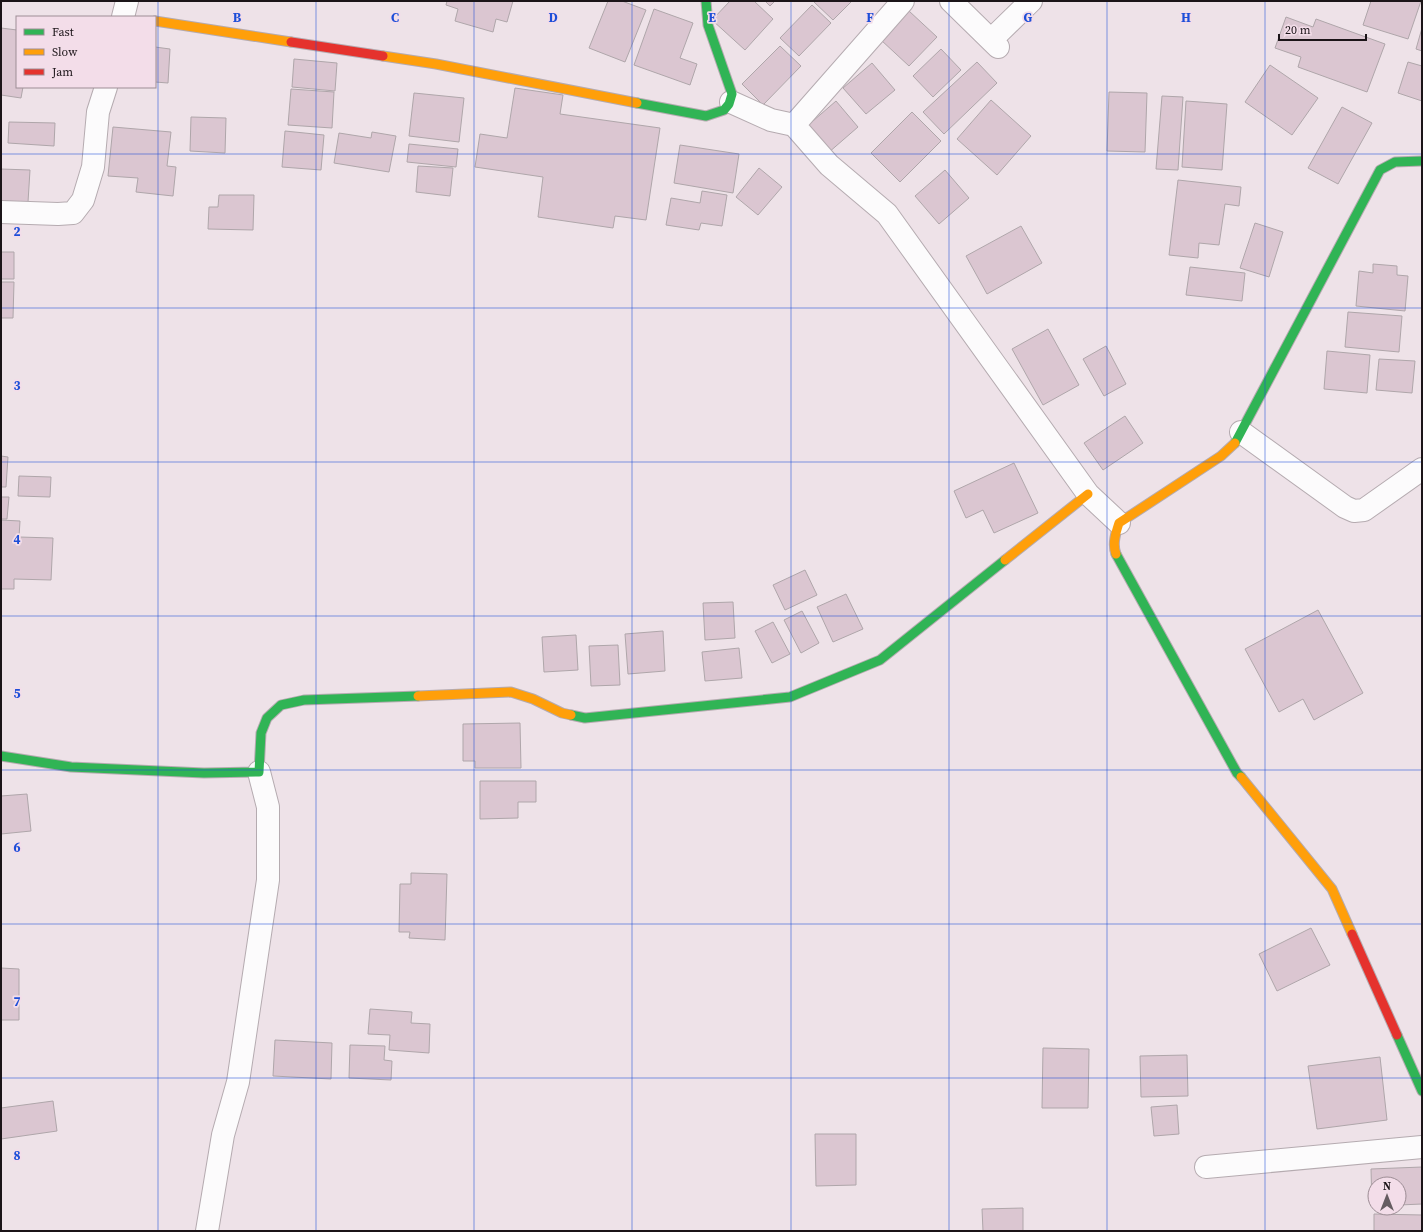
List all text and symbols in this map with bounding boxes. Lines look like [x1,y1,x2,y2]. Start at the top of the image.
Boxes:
text: B [233,9,242,26]
text: C [391,9,399,26]
text: D [548,9,558,26]
text: E [708,9,716,26]
text: F [866,9,874,26]
text: G [1024,9,1033,26]
text: H [1181,9,1191,26]
legend [16,16,156,88]
scale bar [1279,16,1366,42]
text: 20 m [1285,22,1311,38]
text: Fast [52,24,74,40]
text: Slow [52,44,78,60]
text: Jam [51,64,73,80]
text: 2 [13,223,21,240]
text: 3 [13,377,21,394]
text: 4 [13,531,21,548]
text: 5 [13,685,21,702]
text: 6 [13,839,21,856]
text: 7 [13,993,21,1010]
text: 8 [13,1147,21,1164]
north arrow [1367,1176,1407,1216]
text: N [1383,1179,1391,1194]

